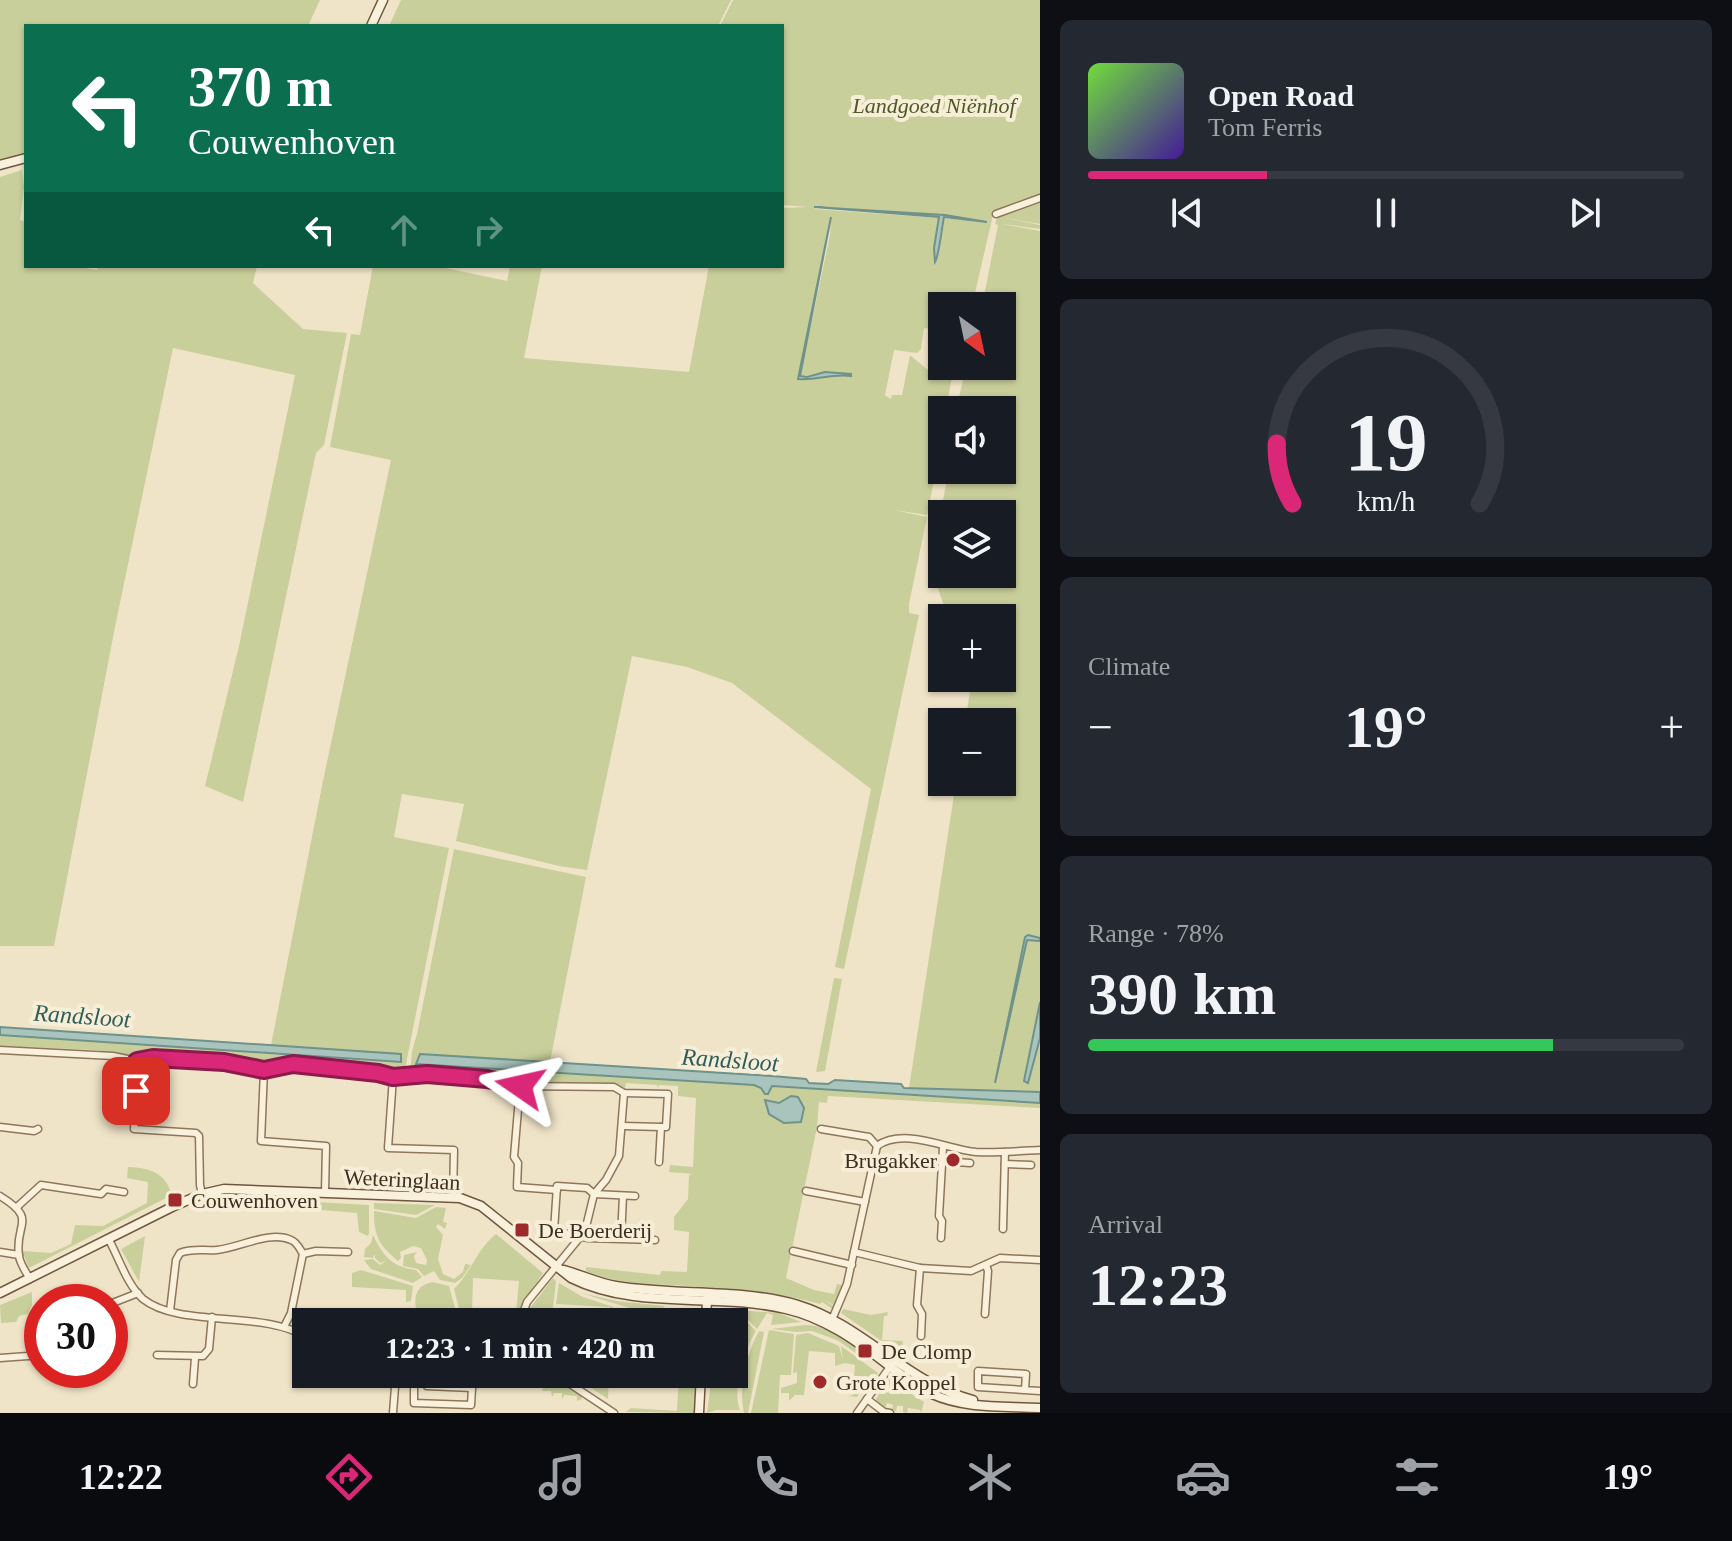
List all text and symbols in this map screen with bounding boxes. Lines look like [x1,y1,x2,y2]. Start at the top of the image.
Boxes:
icon: left [56,56,160,160]
text: 370 m [188,56,333,118]
text: Open Road [1208,79,1354,112]
park label: Landgoed Niënhof [851,93,1018,118]
text: Tom Ferris [1208,113,1322,142]
text: Couwenhoven [188,122,396,162]
icon: previous [1165,191,1209,235]
icon: pause [1364,191,1408,235]
icon: next [1563,191,1607,235]
icon: left [298,208,342,252]
icon: ahead [382,208,426,252]
icon: right [466,208,510,252]
north arrow [928,292,1016,380]
map controls [928,292,1016,796]
text: 19 [1344,395,1428,487]
button: sound [928,396,1016,484]
text: km/h [1357,486,1415,517]
button: layers [928,500,1016,588]
button: + [928,604,1016,692]
text: Climate [1088,652,1170,681]
text: 19° [1344,694,1428,760]
text: − [1088,703,1113,752]
text: + [1659,703,1684,752]
button: − [928,708,1016,796]
text: Range · 78% [1088,919,1224,948]
text: 390 km [1088,961,1276,1027]
water label: Randsloot [32,1000,133,1032]
position arrow [478,1044,562,1128]
water label: Randsloot [680,1044,781,1076]
pin [102,1057,170,1125]
icon: arrive [114,1069,158,1113]
place label: Brugakker [844,1148,938,1173]
marker: Brugakker [944,1151,962,1169]
street label: Weteringlaan [343,1164,461,1195]
place label: Couwenhoven [191,1188,318,1213]
marker: Couwenhoven [166,1191,184,1209]
text: Arrival [1088,1210,1163,1239]
place label: De Boerderij [538,1218,652,1243]
marker: De Boerderij [513,1221,531,1239]
text: 12:23 [1088,1252,1228,1318]
speed limit sign: 30 [24,1284,128,1388]
text: 12:23 · 1 min · 420 m [385,1331,655,1364]
place label: De Clomp [881,1339,972,1364]
marker: De Clomp [856,1342,874,1360]
place label: Grote Koppel [836,1370,956,1395]
marker: Grote Koppel [811,1373,829,1391]
icon: directions [321,1449,377,1505]
icon: music [534,1449,590,1505]
icon: phone [748,1449,804,1505]
icon: climate [962,1449,1018,1505]
icon: car [1175,1449,1231,1505]
icon: filters [1389,1449,1445,1505]
text: 12:22 [79,1457,163,1497]
text: 19° [1603,1457,1653,1497]

